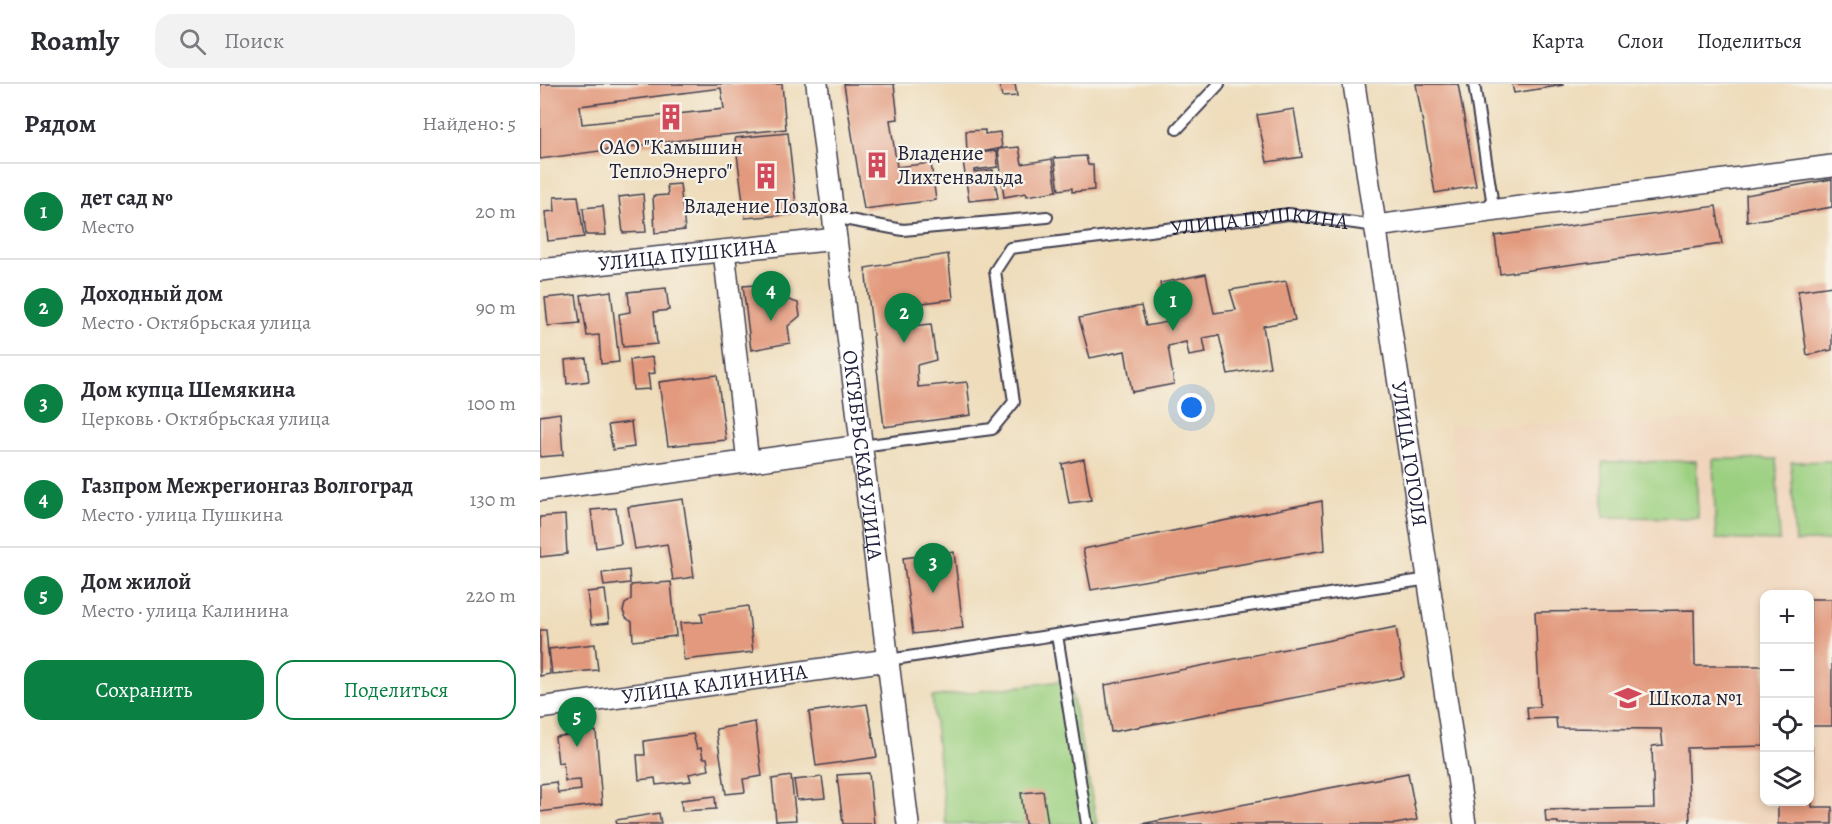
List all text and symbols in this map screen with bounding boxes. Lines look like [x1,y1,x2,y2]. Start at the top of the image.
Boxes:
search box [155,14,575,68]
text: Roamly [30,22,119,60]
icon: search [176,25,209,58]
text: Поиск [224,26,284,56]
text: Карта [1531,27,1584,55]
text: Слои [1617,27,1664,55]
text: Поделиться [1697,27,1802,55]
building icon: ОАО "Камышин ТеплоЭнерго" [656,102,686,132]
text: Рядом [24,106,96,141]
text: Найдено: 5 [422,110,516,137]
place label: ОАО "Камышин ТеплоЭнерго" [599,133,743,185]
place label: Владение Лихтенвальда [897,139,1024,191]
building icon: Владение Лихтенвальда [862,150,892,180]
building icon: Владение Поздова [751,161,781,191]
text: дет сад № [81,183,173,213]
place label: Владение Поздова [683,192,849,220]
text: 1 [40,198,47,225]
text: 20 m [475,198,516,225]
street label: УЛИЦА ПУШКИНА [1169,200,1351,242]
text: Место [81,213,134,240]
street label: УЛИЦА ПУШКИНА [597,231,778,278]
pin: 4 [752,272,790,321]
text: Доходный дом [81,279,223,309]
pin: 1 [1154,282,1192,331]
text: 2 [39,294,48,321]
text: 90 m [476,294,516,321]
pin: 2 [884,294,924,343]
text: Место · Октябрьская улица [81,309,311,336]
street label: ОКТЯБРЬСКАЯ УЛИЦА [836,349,890,563]
text: Дом купца Шемякина [81,375,296,405]
street label: УЛИЦА ГОГОЛЯ [1385,379,1434,528]
text: 3 [39,390,48,417]
text: 100 m [467,390,516,417]
your location [1177,393,1206,422]
text: Церковь · Октябрьская улица [81,405,330,432]
text: Газпром Межрегионгаз Волгоград [81,471,413,501]
text: 4 [39,486,48,513]
text: 130 m [470,486,516,513]
text: Место · улица Пушкина [81,501,283,528]
pin: 3 [914,544,952,593]
text: Дом жилой [81,567,191,597]
text: 5 [39,582,48,609]
text: 220 m [466,582,516,609]
map controls [1760,590,1814,806]
button: + [1760,590,1814,644]
text: Место · улица Калинина [81,597,289,624]
button: − [1760,644,1814,698]
street label: УЛИЦА КАЛИНИНА [620,657,810,711]
button: Сохранить [24,660,264,720]
button: Поделиться [276,660,516,720]
school or university icon: Школа №1 [1613,683,1643,713]
place label: Школа №1 [1648,684,1743,712]
pin: 5 [558,698,597,747]
button: locate [1760,698,1814,752]
button: layers [1760,752,1814,806]

